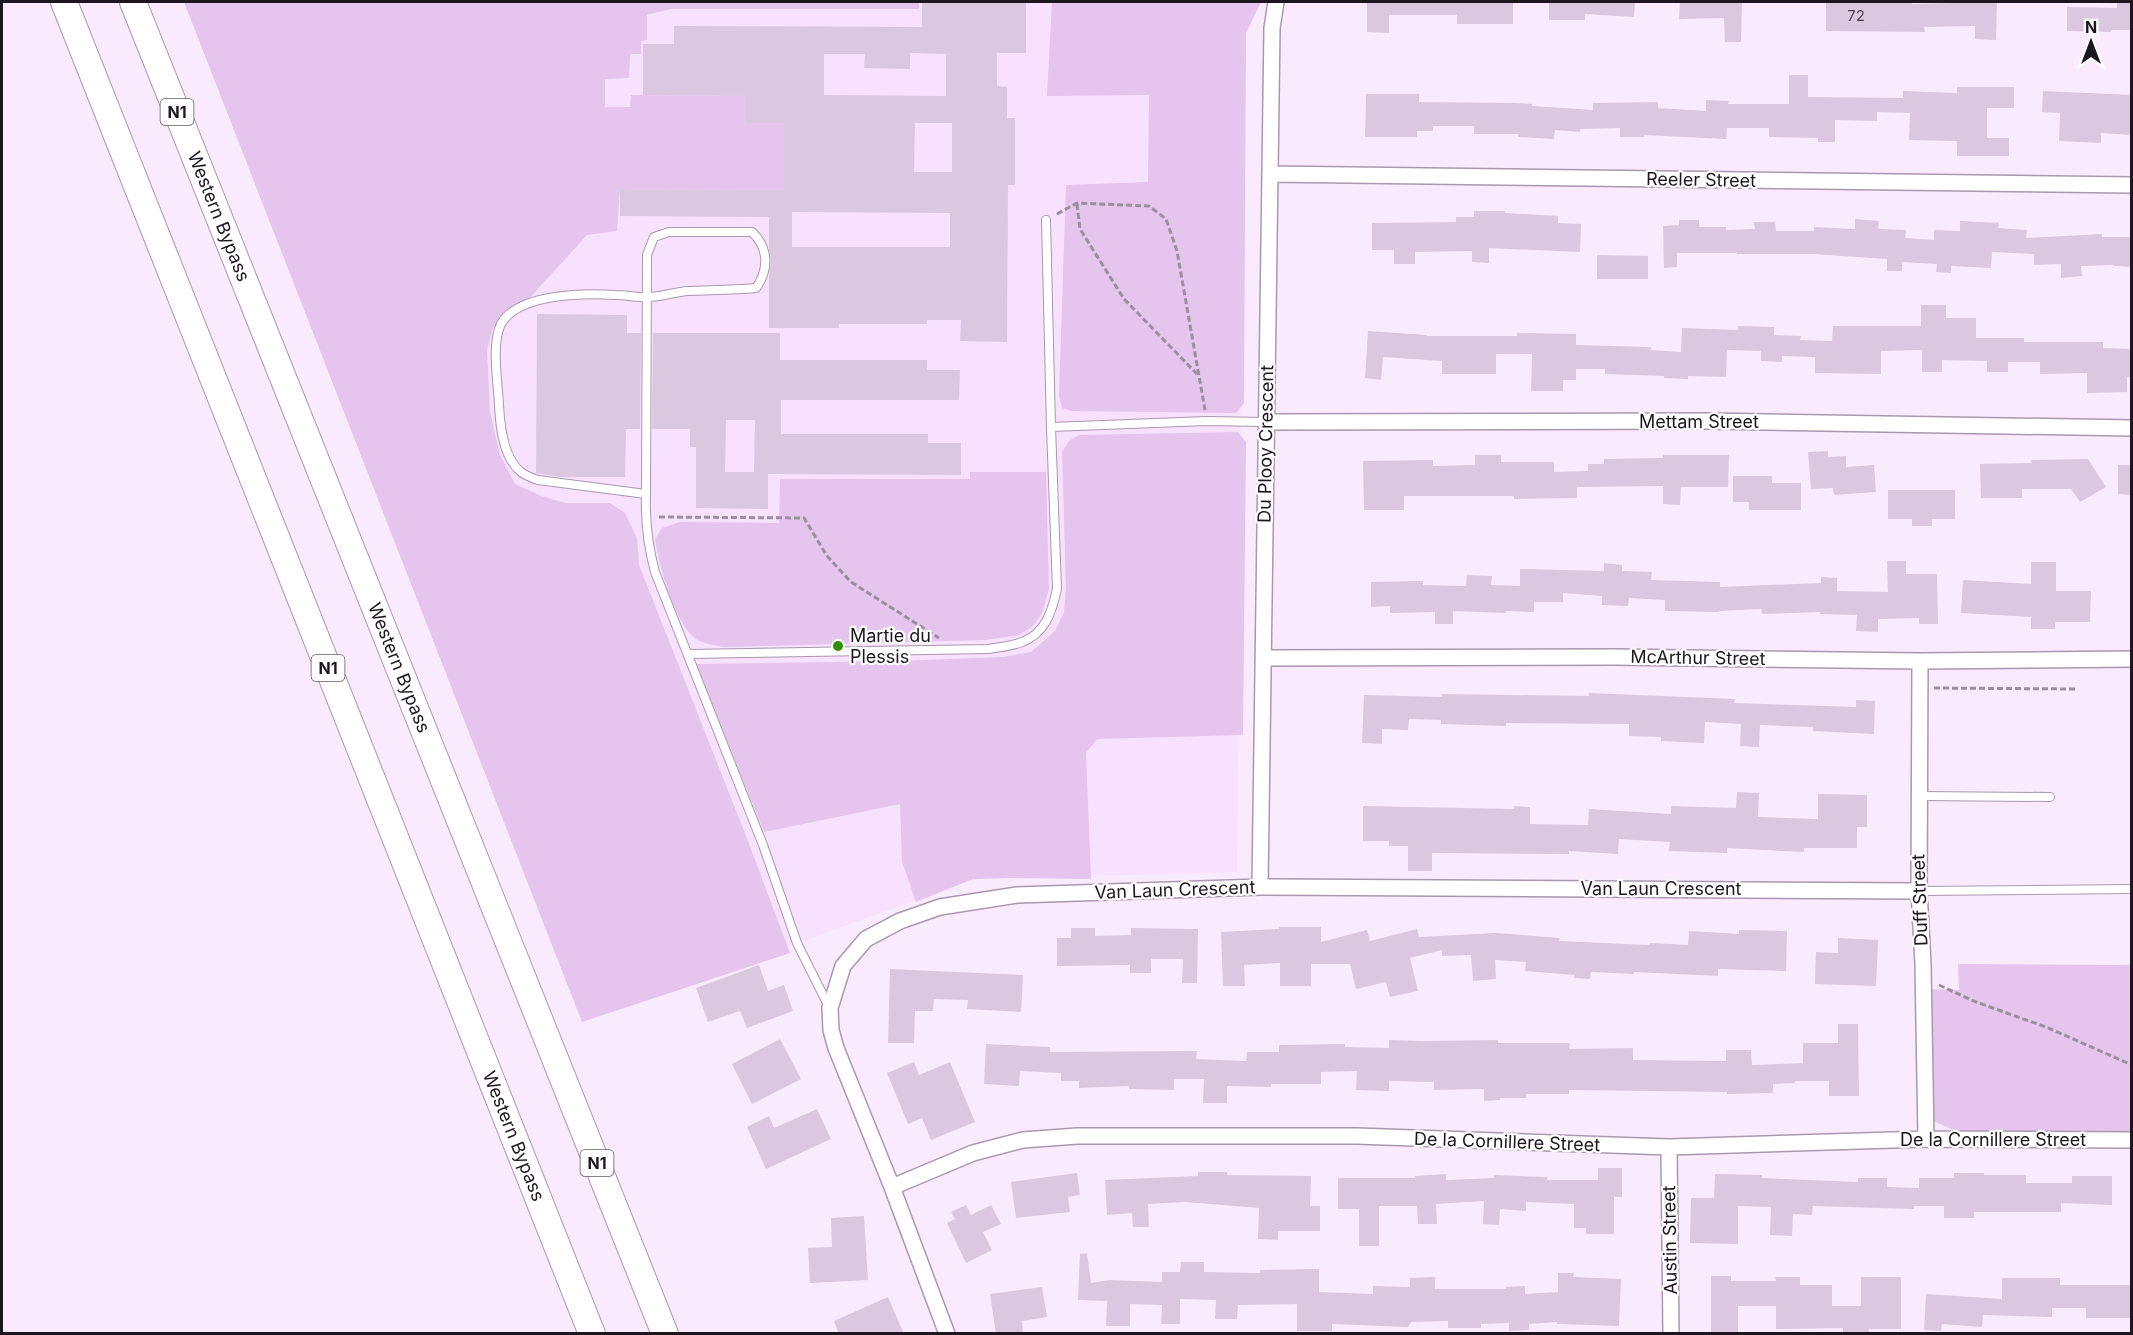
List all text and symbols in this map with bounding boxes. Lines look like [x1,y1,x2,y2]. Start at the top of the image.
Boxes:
house number: 72 [1847,6,1865,25]
north arrow [2061,12,2121,72]
text: N [2085,17,2097,37]
road number: N1 [160,99,194,125]
street label: Western Bypass [184,148,255,284]
street label: Reeler Street [1646,168,1756,191]
street label: Du Plooy Crescent [1254,365,1277,523]
street label: Mettam Street [1639,411,1759,432]
street label: Western Bypass [364,600,435,736]
place label: Martie du Plessis [850,625,931,667]
marker: Martie du Plessis [831,639,845,653]
street label: McArthur Street [1630,646,1766,669]
road number: N1 [312,655,344,681]
street label: Duff Street [1907,854,1932,946]
street label: Van Laun Crescent [1094,876,1256,903]
street label: Van Laun Crescent [1581,878,1742,899]
street label: Western Bypass [479,1068,549,1204]
street label: De la Cornillere Street [1414,1128,1600,1155]
street label: De la Cornillere Street [1900,1129,2086,1150]
road number: N1 [580,1150,614,1176]
street label: Austin Street [1658,1185,1681,1295]

